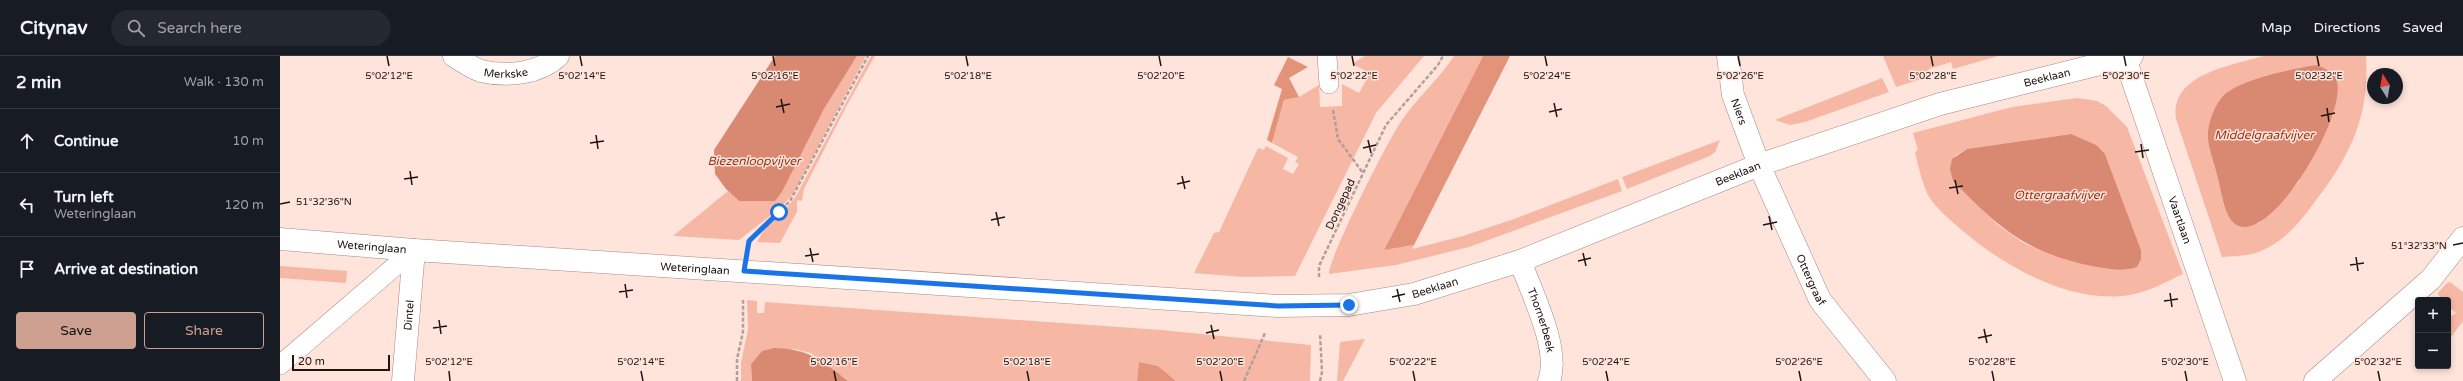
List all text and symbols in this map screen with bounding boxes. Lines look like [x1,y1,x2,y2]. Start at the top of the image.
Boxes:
search box [111,10,391,46]
text: Citynav [20,17,87,39]
icon: search [125,17,147,39]
text: Search here [157,19,242,37]
text: Map [2261,19,2292,36]
text: Directions [2314,19,2381,36]
text: Saved [2403,19,2443,36]
street label: Merkske [483,66,529,81]
street label: Beeklaan [2022,66,2072,90]
north arrow [2367,68,2403,104]
text: 5°02'12"E [365,70,413,82]
text: 5°02'14"E [558,70,606,82]
text: 5°02'16"E [751,70,799,82]
text: 5°02'18"E [944,70,992,82]
text: 5°02'20"E [1137,70,1185,82]
text: 5°02'22"E [1330,70,1378,82]
text: 5°02'24"E [1523,70,1571,82]
text: 5°02'26"E [1716,70,1764,82]
text: 5°02'28"E [1909,70,1957,82]
text: 5°02'30"E [2102,70,2150,82]
text: 5°02'32"E [2295,70,2343,82]
text: 2 min [16,72,61,93]
text: Walk · 130 m [184,74,264,90]
street label: Niers [1728,97,1750,127]
water label: Middelgraafvijver [2214,128,2315,142]
icon: ahead [16,130,38,152]
text: Continue [54,132,118,150]
text: 10 m [232,133,264,149]
water label: Biezenloopvijver [707,154,802,168]
street label: Beeklaan [1713,159,1763,189]
street label: Dongepad [1323,177,1358,232]
text: Turn left [54,188,114,206]
water label: Ottergraafvijver [2014,188,2105,202]
icon: left [16,194,38,216]
street label: Vaartlaan [2165,194,2194,246]
text: 51°32'36"N [296,196,352,208]
text: 120 m [224,197,264,213]
route start [770,203,788,221]
text: Weteringlaan [54,206,136,222]
street label: Weteringlaan [336,238,407,256]
text: 51°32'33"N [2391,240,2447,252]
street label: Ottergraaf [1793,252,1829,309]
icon: arrive [16,258,38,280]
text: Arrive at destination [54,260,198,278]
street label: Weteringlaan [660,260,730,277]
street label: Beeklaan [1410,275,1460,301]
street label: Thornerbeek [1525,286,1557,353]
route end [1340,296,1358,314]
map controls [2415,297,2451,369]
button: + [2415,297,2451,333]
street label: Dintel [401,299,417,331]
button: Save [16,312,136,349]
button: Share [144,312,264,349]
button: − [2415,333,2451,369]
scale bar [292,353,390,372]
text: 20 m [298,355,325,368]
text: 5°02'12"E [425,356,473,368]
text: 5°02'14"E [617,356,665,368]
text: 5°02'16"E [810,356,858,368]
text: 5°02'18"E [1003,356,1051,368]
text: 5°02'20"E [1196,356,1244,368]
text: 5°02'22"E [1389,356,1437,368]
text: 5°02'24"E [1582,356,1630,368]
text: 5°02'26"E [1775,356,1823,368]
text: 5°02'28"E [1968,356,2016,368]
text: 5°02'30"E [2161,356,2209,368]
text: 5°02'32"E [2354,356,2402,368]

